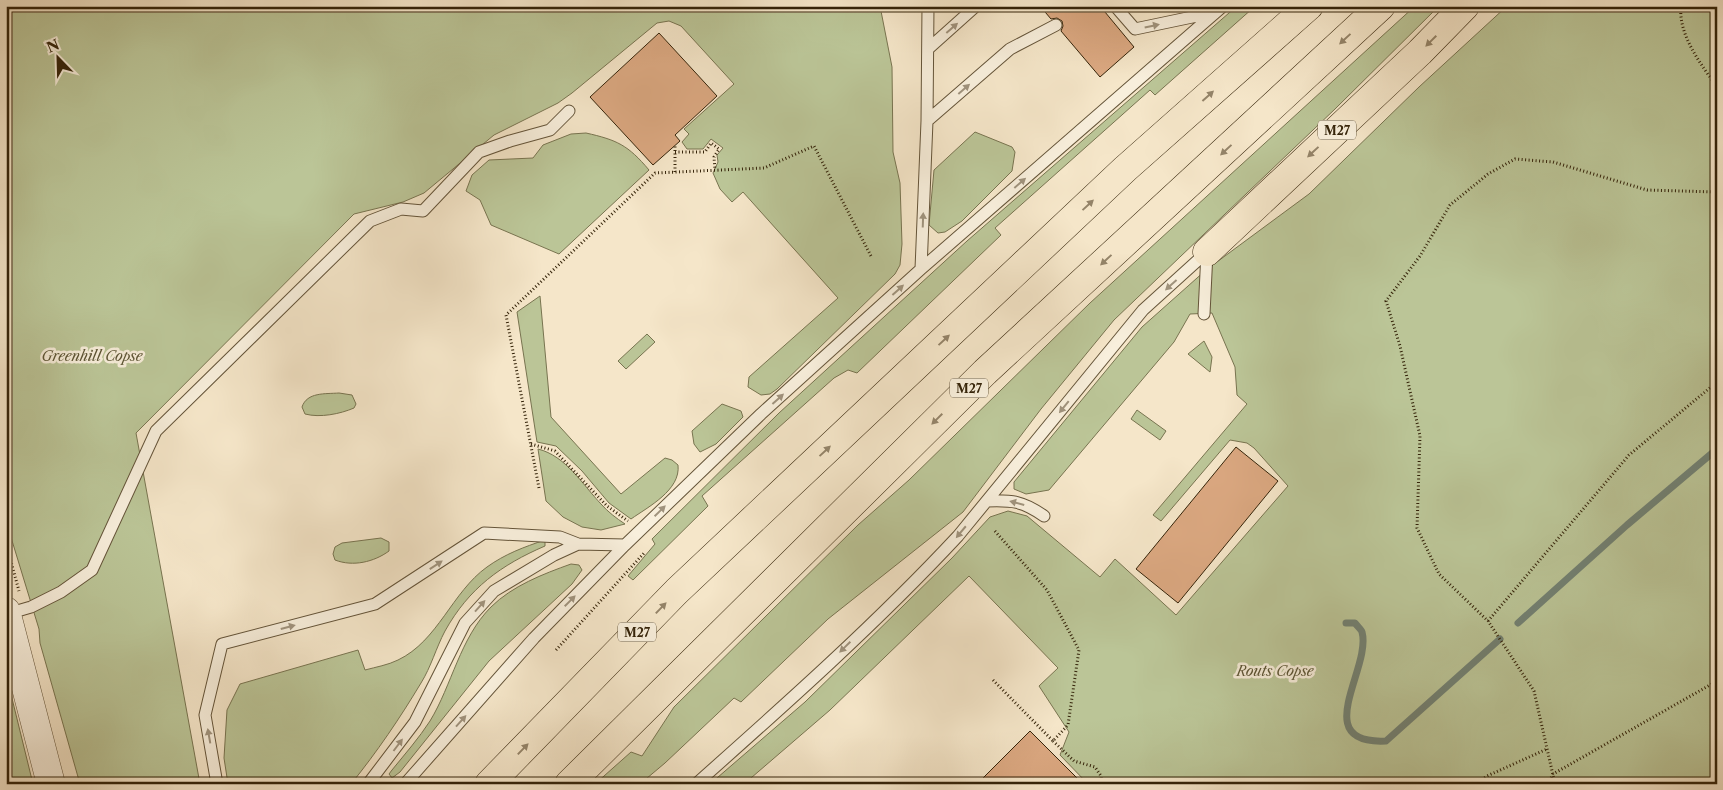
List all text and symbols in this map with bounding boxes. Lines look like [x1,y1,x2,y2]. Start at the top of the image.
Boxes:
one-way arrow [1145,21,1161,29]
one-way arrow [945,22,958,33]
north arrow [32,32,82,82]
one-way arrow [1339,33,1351,45]
text: N [44,35,62,57]
one-way arrow [1425,35,1437,47]
one-way arrow [958,84,970,95]
one-way arrow [1202,90,1215,101]
road number: M27 [1318,120,1356,140]
one-way arrow [1220,144,1232,156]
one-way arrow [1307,146,1319,158]
one-way arrow [1013,177,1026,188]
one-way arrow [1081,199,1093,211]
one-way arrow [919,212,927,228]
one-way arrow [1101,254,1113,266]
one-way arrow [1165,279,1177,291]
one-way arrow [891,284,903,296]
one-way arrow [937,334,949,346]
park label: Greenhill Copse [42,347,144,365]
road number: M27 [950,378,988,398]
one-way arrow [771,393,783,405]
one-way arrow [1058,400,1069,413]
one-way arrow [931,413,943,425]
one-way arrow [819,445,831,457]
one-way arrow [1009,498,1024,506]
one-way arrow [654,505,666,517]
one-way arrow [955,526,966,539]
one-way arrow [429,560,443,569]
one-way arrow [564,595,576,607]
one-way arrow [474,601,486,613]
one-way arrow [655,602,667,614]
road number: M27 [618,622,656,642]
one-way arrow [281,623,296,631]
one-way arrow [840,641,852,653]
park label: Routs Copse [1235,662,1315,680]
one-way arrow [455,716,467,728]
one-way arrow [205,727,213,743]
one-way arrow [392,739,403,752]
one-way arrow [517,743,529,755]

